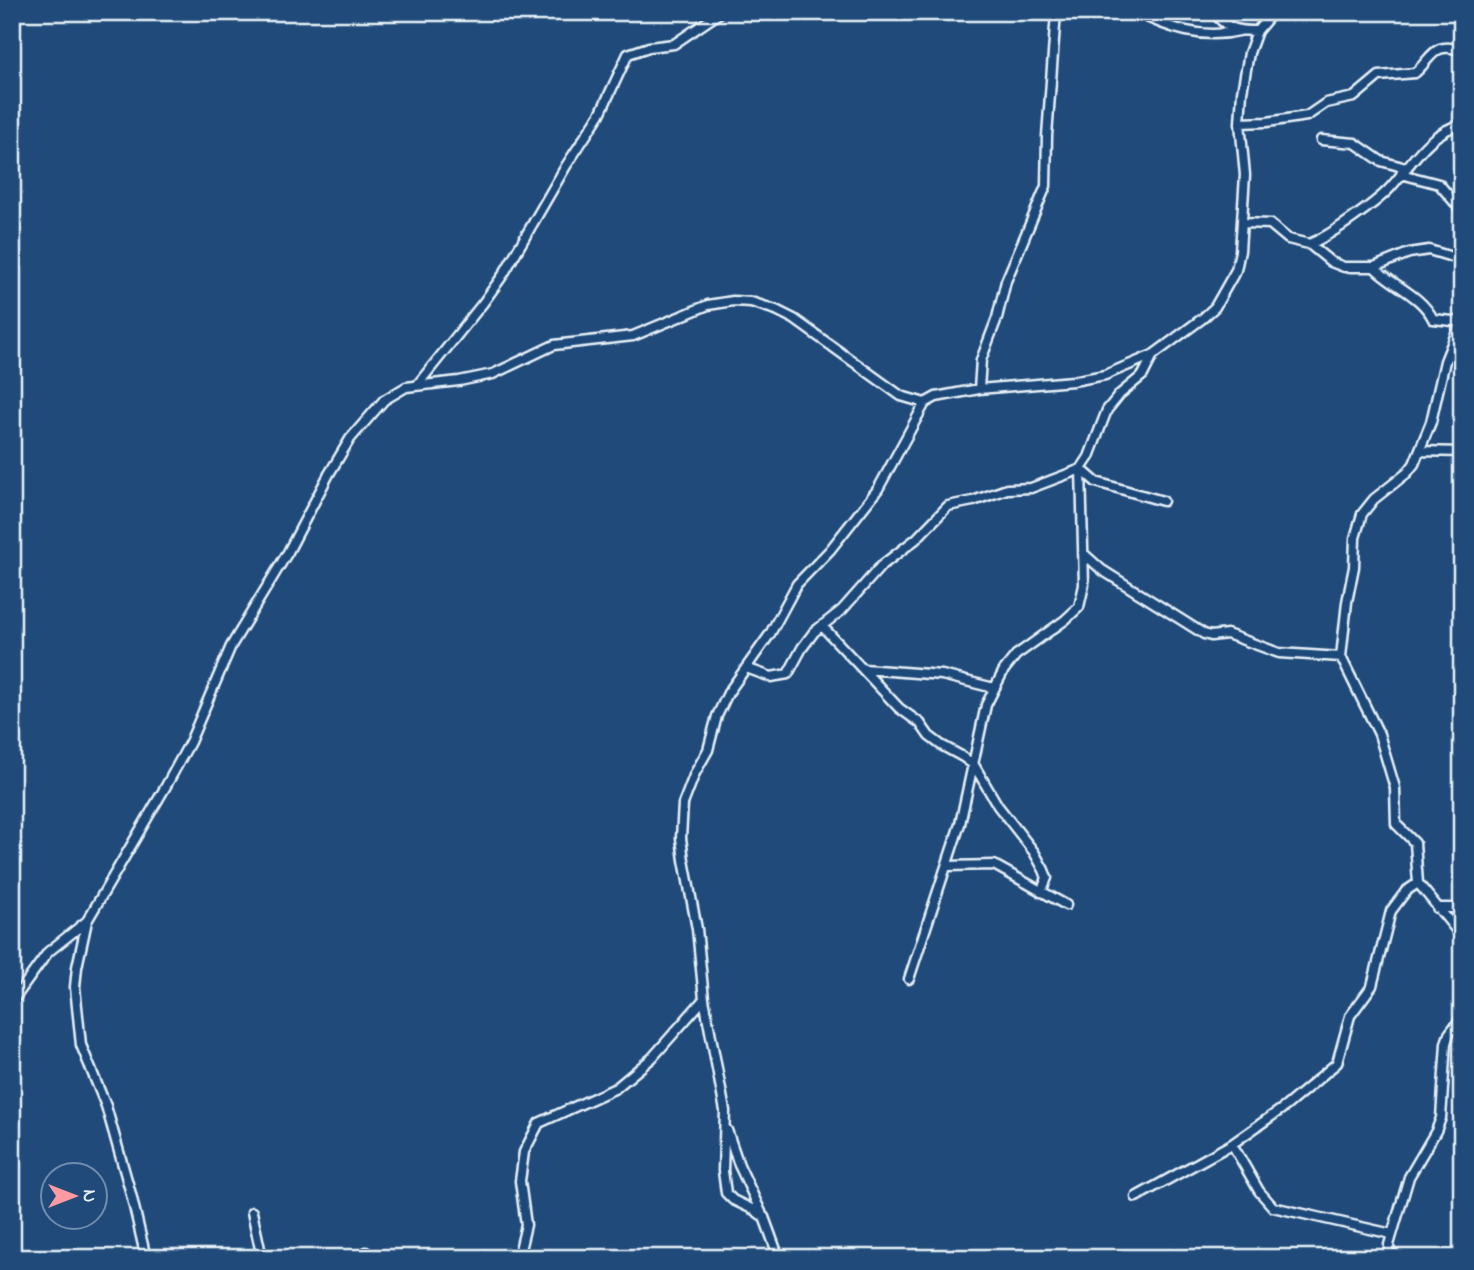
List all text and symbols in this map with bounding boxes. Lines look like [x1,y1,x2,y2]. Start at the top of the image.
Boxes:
north arrow [38,1162,108,1232]
text: N [75,1190,102,1203]

